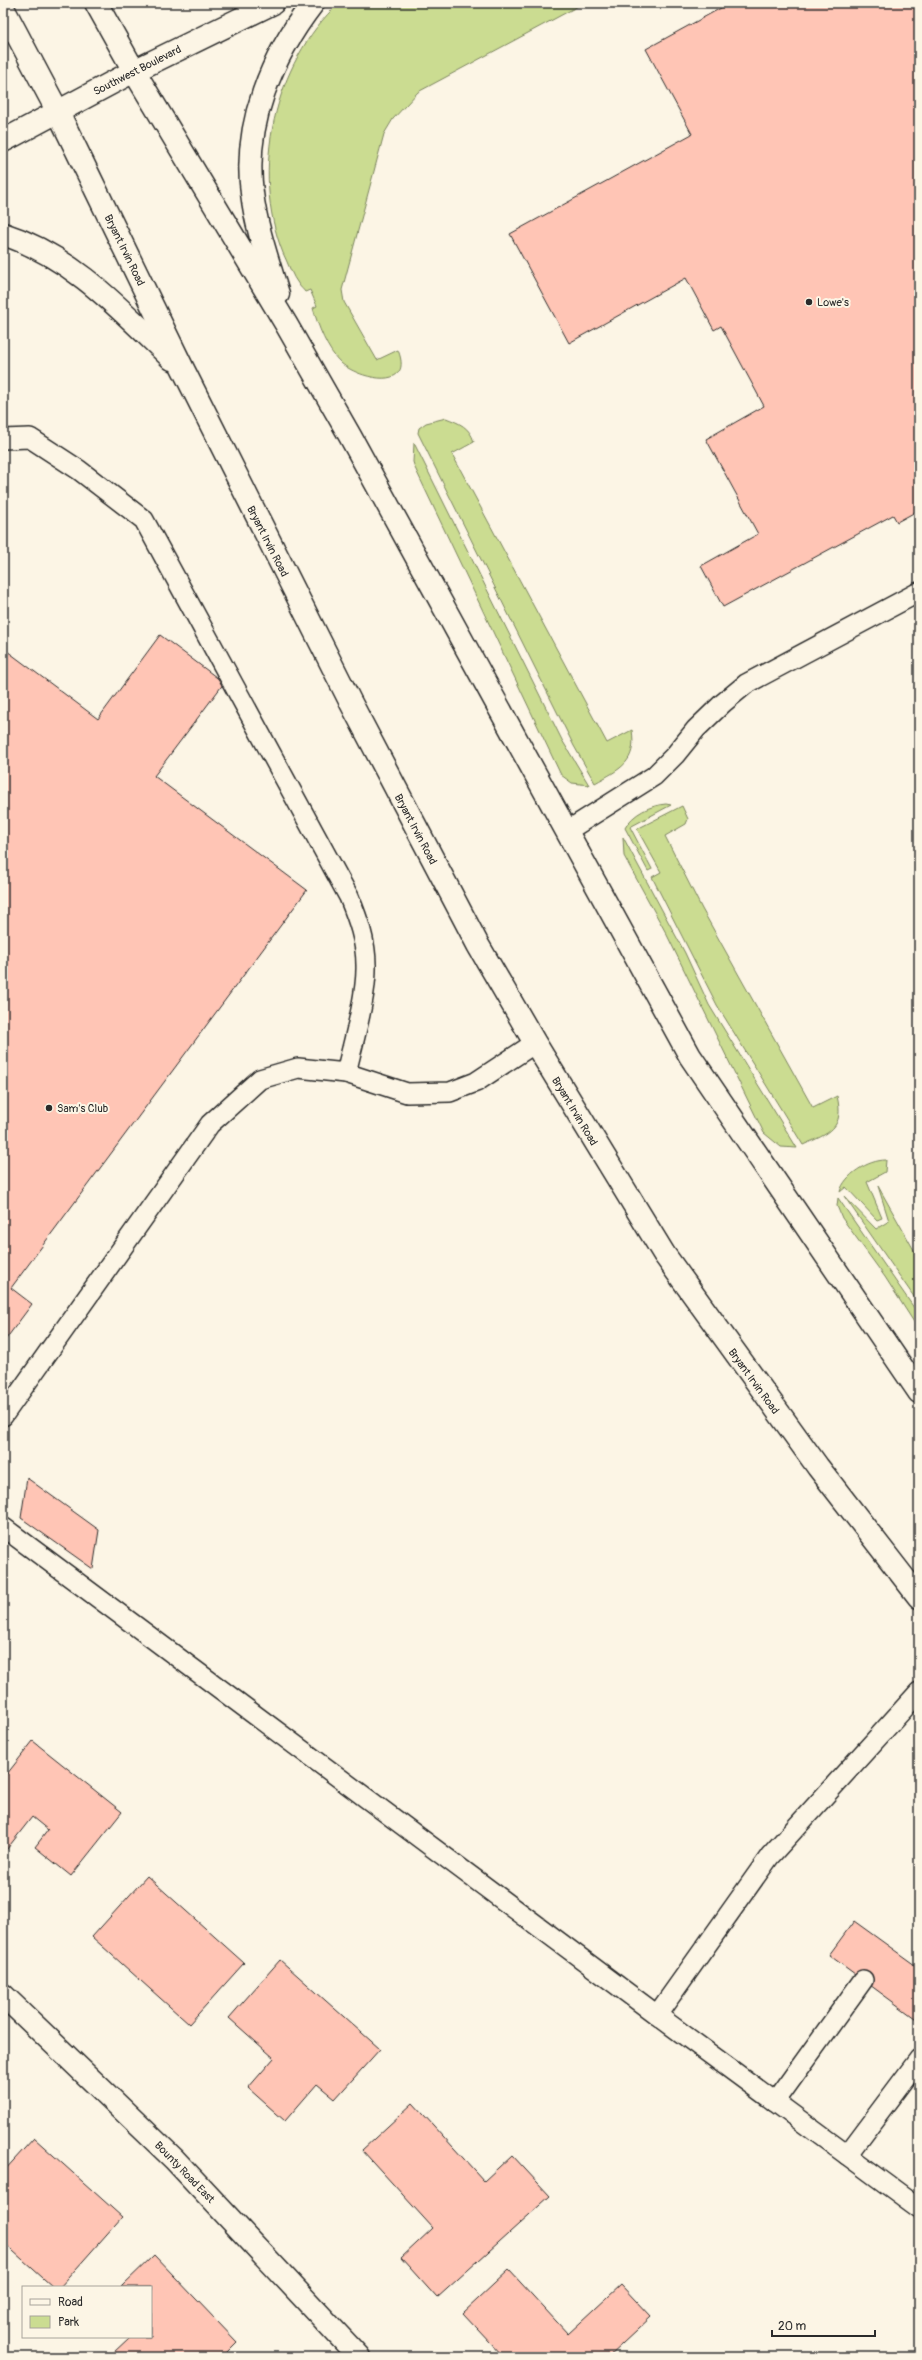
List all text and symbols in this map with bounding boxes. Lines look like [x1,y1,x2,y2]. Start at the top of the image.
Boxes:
street label: Southwest Boulevard [91,43,183,98]
street label: Bryant Irvin Road [102,212,147,288]
place label: Lowe's [817,296,849,309]
marker: Lowe's [804,297,814,307]
street label: Bryant Irvin Road [244,504,291,579]
street label: Bryant Irvin Road [392,792,440,867]
street label: Bryant Irvin Road [549,1075,600,1148]
place label: Sam's Club [57,1102,108,1115]
marker: Sam's Club [44,1103,54,1113]
street label: Bryant Irvin Road [725,1346,782,1417]
street label: Bounty Road East [152,2139,218,2206]
legend [22,2286,152,2338]
text: Road [58,2295,83,2310]
scale bar [772,2312,875,2338]
text: Park [58,2315,79,2330]
text: 20 m [778,2319,807,2334]

